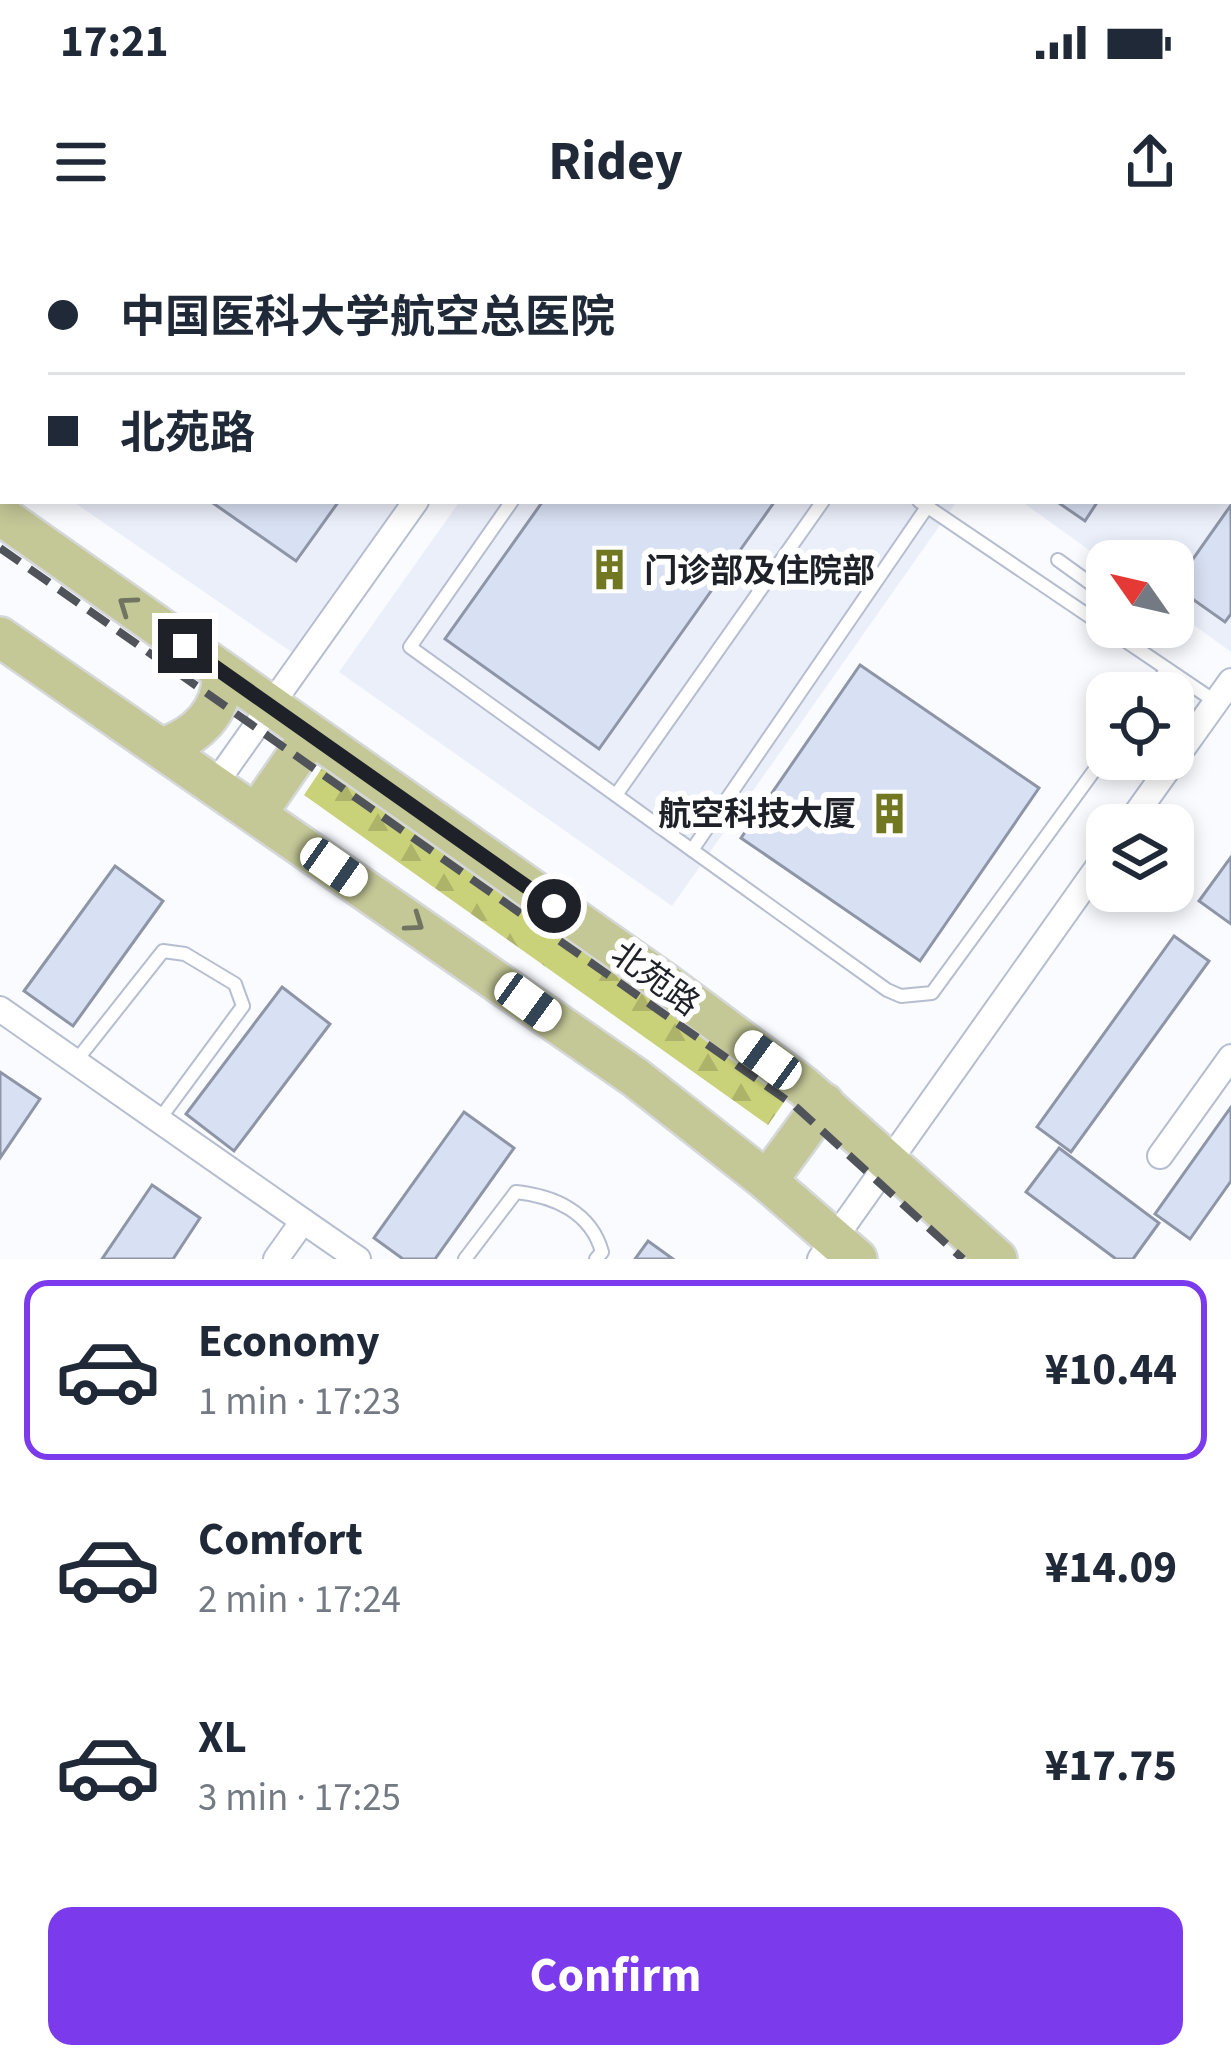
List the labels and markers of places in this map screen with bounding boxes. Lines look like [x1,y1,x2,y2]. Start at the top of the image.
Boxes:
building icon: 门诊部及住院部 [587,547,633,593]
place label: 门诊部及住院部 [644,548,875,595]
building icon: 航空科技大厦 [867,790,913,836]
place label: 航空科技大厦 [658,791,856,838]

